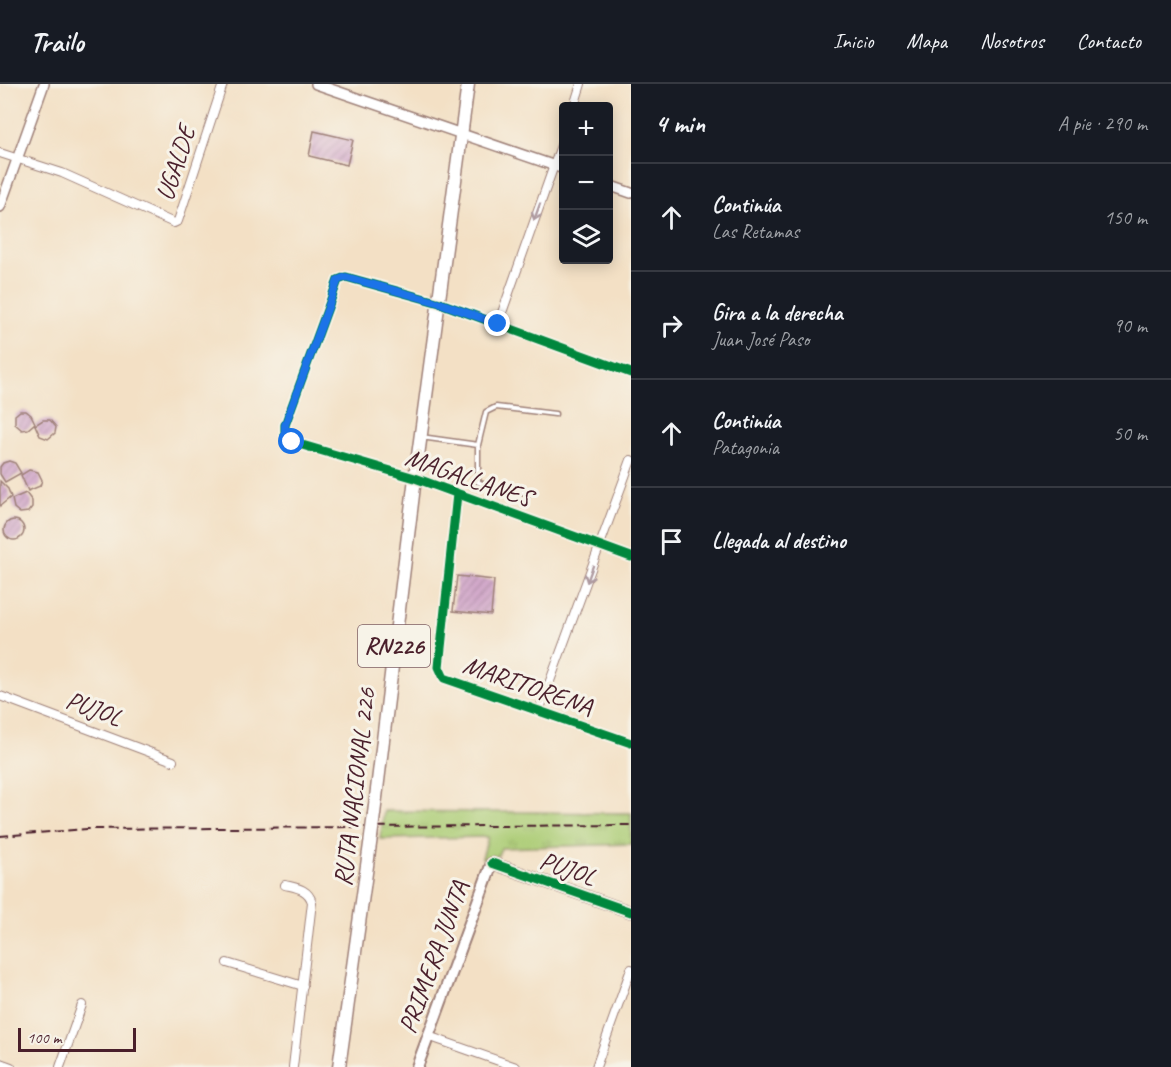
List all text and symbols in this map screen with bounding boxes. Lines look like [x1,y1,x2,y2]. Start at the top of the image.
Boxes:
text: Trailo [30,24,84,59]
text: Inicio [833,28,873,54]
text: Mapa [906,28,947,54]
text: Nosotros [980,28,1044,54]
text: Contacto [1077,28,1141,54]
map controls [559,102,613,264]
button: + [559,102,613,156]
text: 4 min [655,107,705,140]
text: A pie · 290 m [1058,111,1147,136]
street label: UGALDE [148,118,204,205]
button: − [559,156,613,210]
text: Continúa [712,191,780,219]
icon: ahead [655,201,688,234]
one-way arrow [531,203,542,221]
text: 150 m [1104,205,1147,230]
button: layers [559,210,613,264]
text: Las Retamas [712,219,799,244]
text: Gira a la derecha [712,299,843,327]
icon: right [655,309,688,342]
route end [484,310,510,336]
text: 90 m [1113,313,1147,338]
text: Juan José Paso [712,327,809,352]
text: Continúa [712,407,780,435]
icon: ahead [655,417,688,450]
text: 50 m [1113,421,1147,446]
route start [278,428,304,454]
text: Patagonia [712,435,779,460]
street label: MAGALLANES [401,440,541,516]
icon: arrive [655,525,688,558]
text: Llegada al destino [712,527,846,555]
one-way arrow [584,565,595,583]
road number: RN226 [358,625,430,667]
street label: MARITORENA [459,648,598,723]
street label: PUJOL [61,683,127,734]
street label: RUTA NACIONAL 226 [326,685,383,888]
street label: PUJOL [535,844,601,894]
street label: PRIMERA JUNTA [391,876,477,1038]
scale bar [18,1025,136,1052]
text: 100 m [27,1028,61,1048]

